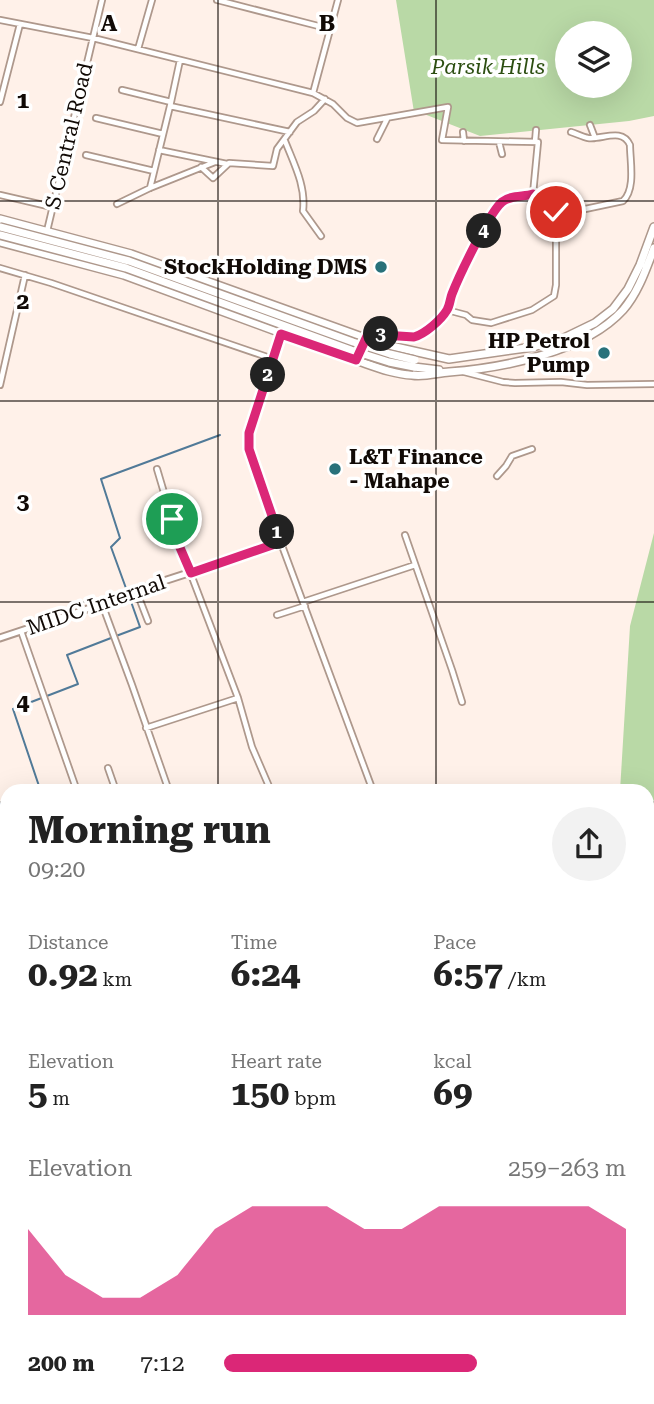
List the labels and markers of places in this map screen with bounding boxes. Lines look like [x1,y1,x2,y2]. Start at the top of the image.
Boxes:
pin [526,182,586,242]
pin: 4 [466,214,502,248]
place label: StockHolding DMS [164,255,367,279]
marker: StockHolding DMS [373,259,389,275]
pin: 3 [364,316,398,352]
place label: HP Petrol Pump [488,329,590,377]
marker: HP Petrol Pump [596,345,612,361]
pin: 2 [250,358,286,392]
place label: L&T Finance - Mahape [349,445,483,493]
marker: L&T Finance - Mahape [327,461,343,477]
pin [142,489,202,549]
pin: 1 [260,514,294,550]

